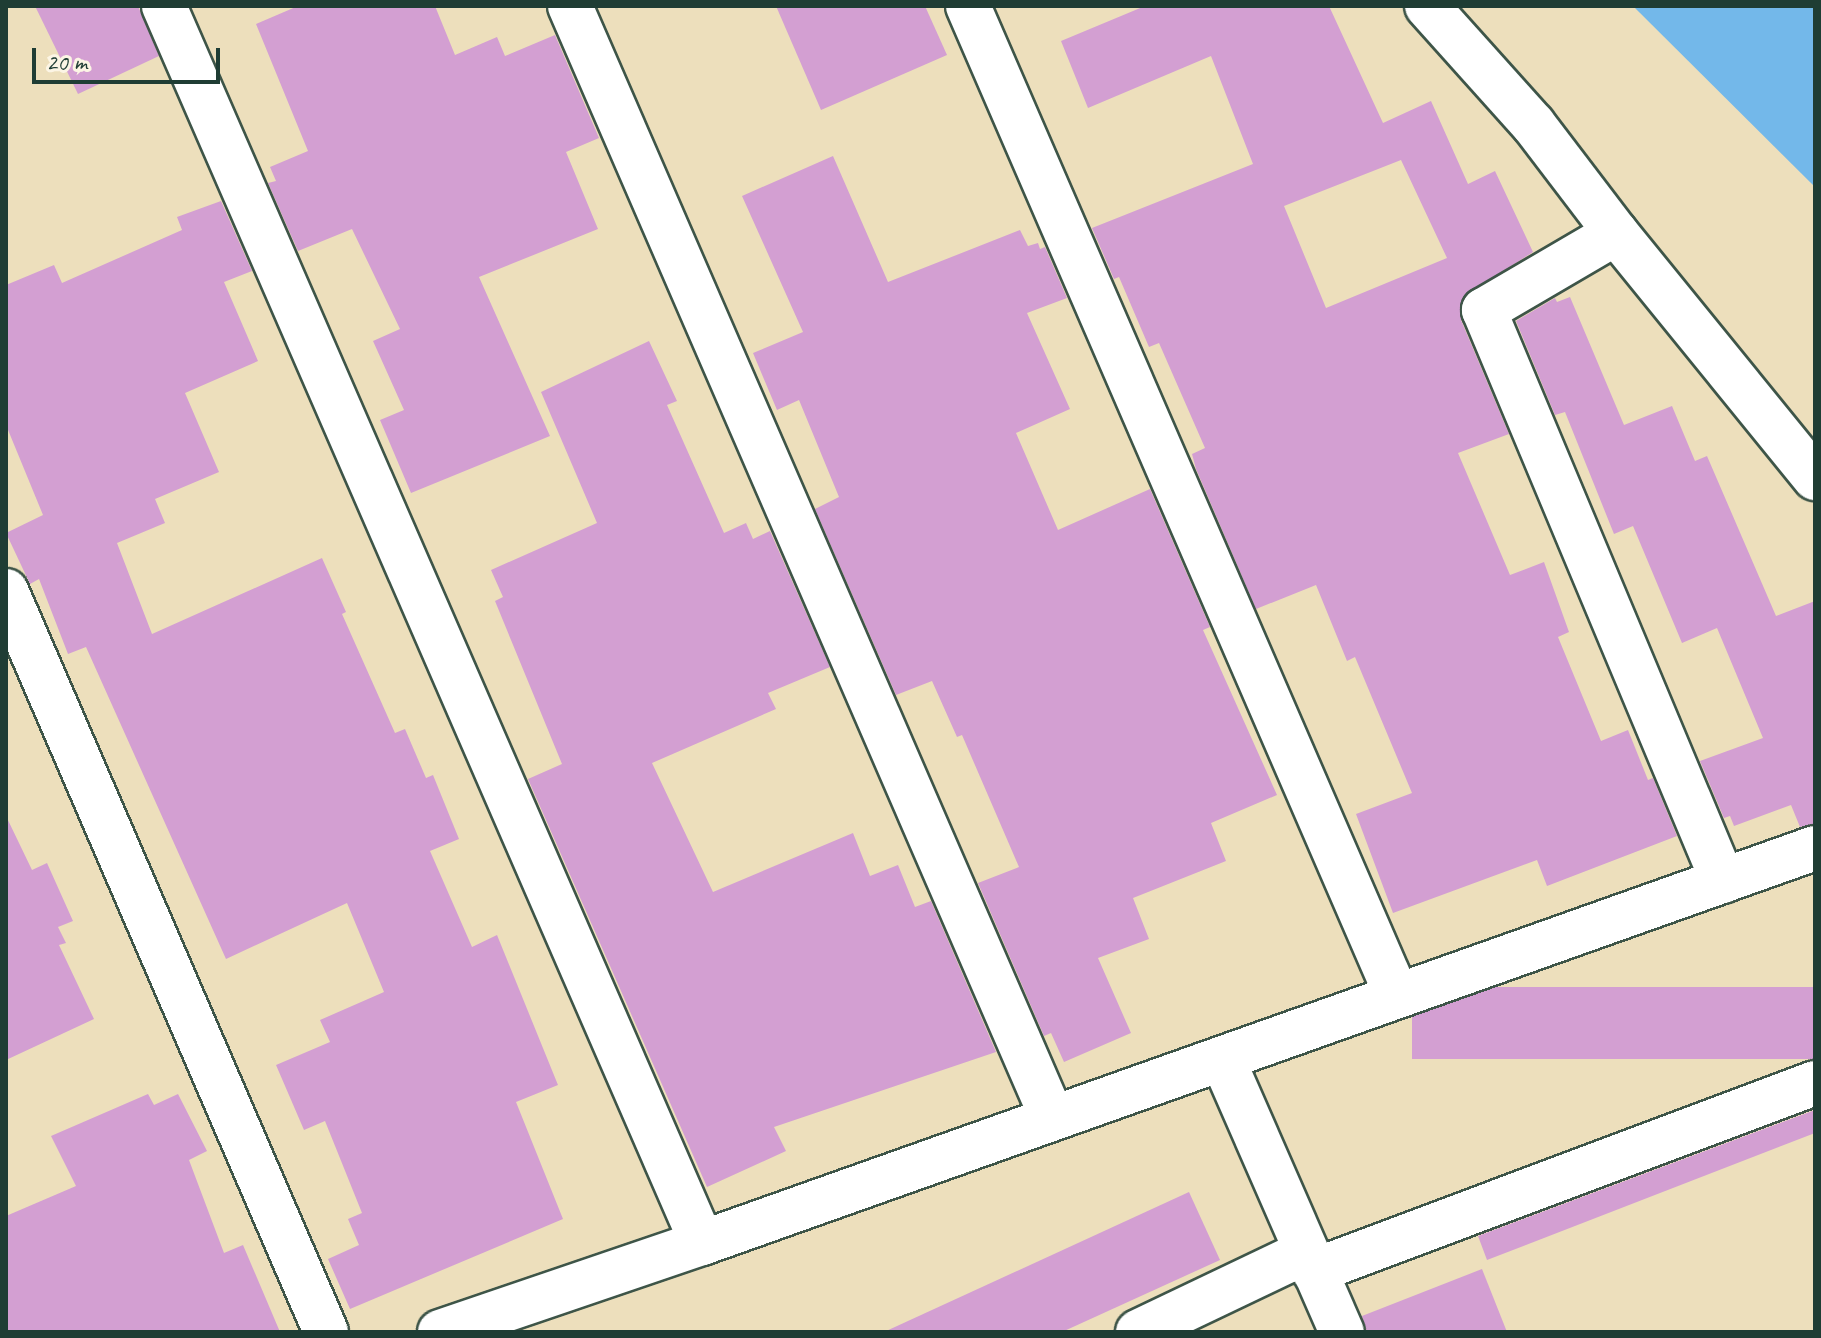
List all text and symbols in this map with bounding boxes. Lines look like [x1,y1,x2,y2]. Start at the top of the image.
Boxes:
scale bar [36,32,224,82]
text: 20 m [46,47,87,77]

